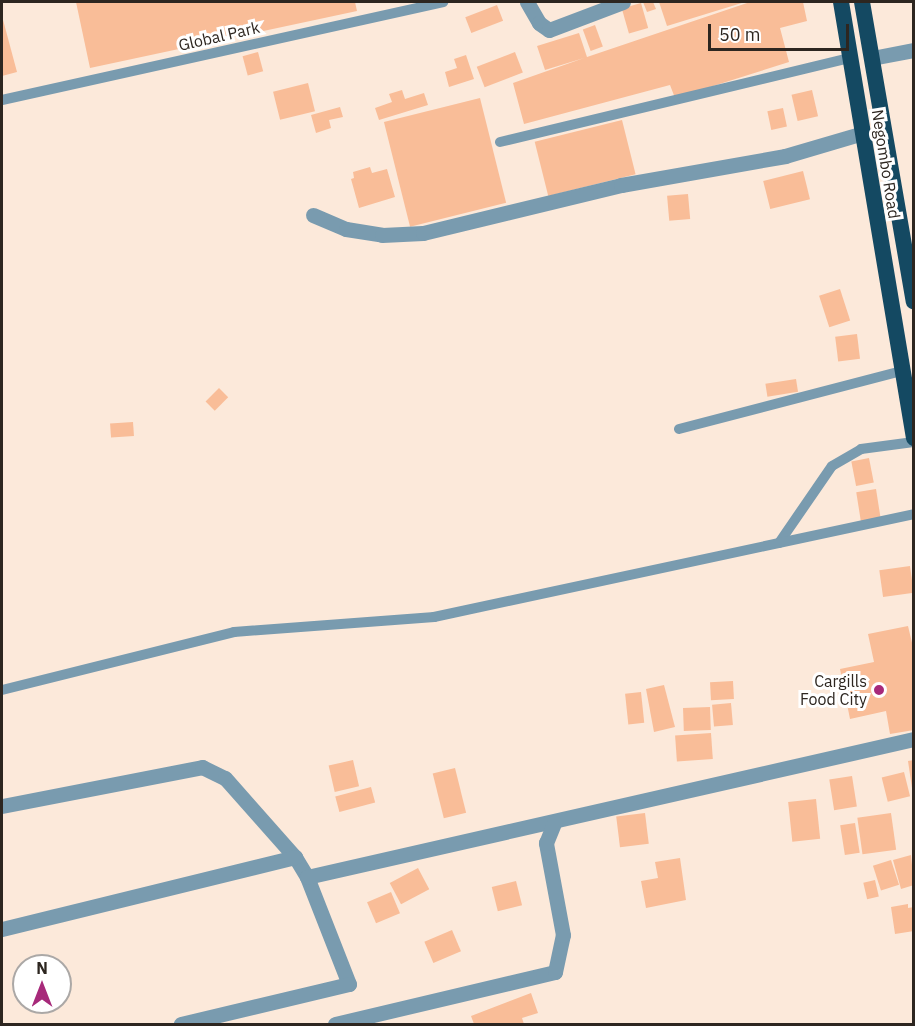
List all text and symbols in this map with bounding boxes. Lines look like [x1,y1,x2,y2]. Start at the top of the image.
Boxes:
scale bar [711,12,852,50]
street label: Global Park [177,17,261,55]
text: 50 m [719,23,761,46]
street label: Negombo Road [868,108,904,220]
place label: Cargills Food City [800,671,867,709]
marker: Cargills Food City [872,683,886,697]
north arrow [12,954,72,1014]
text: N [36,958,48,978]

